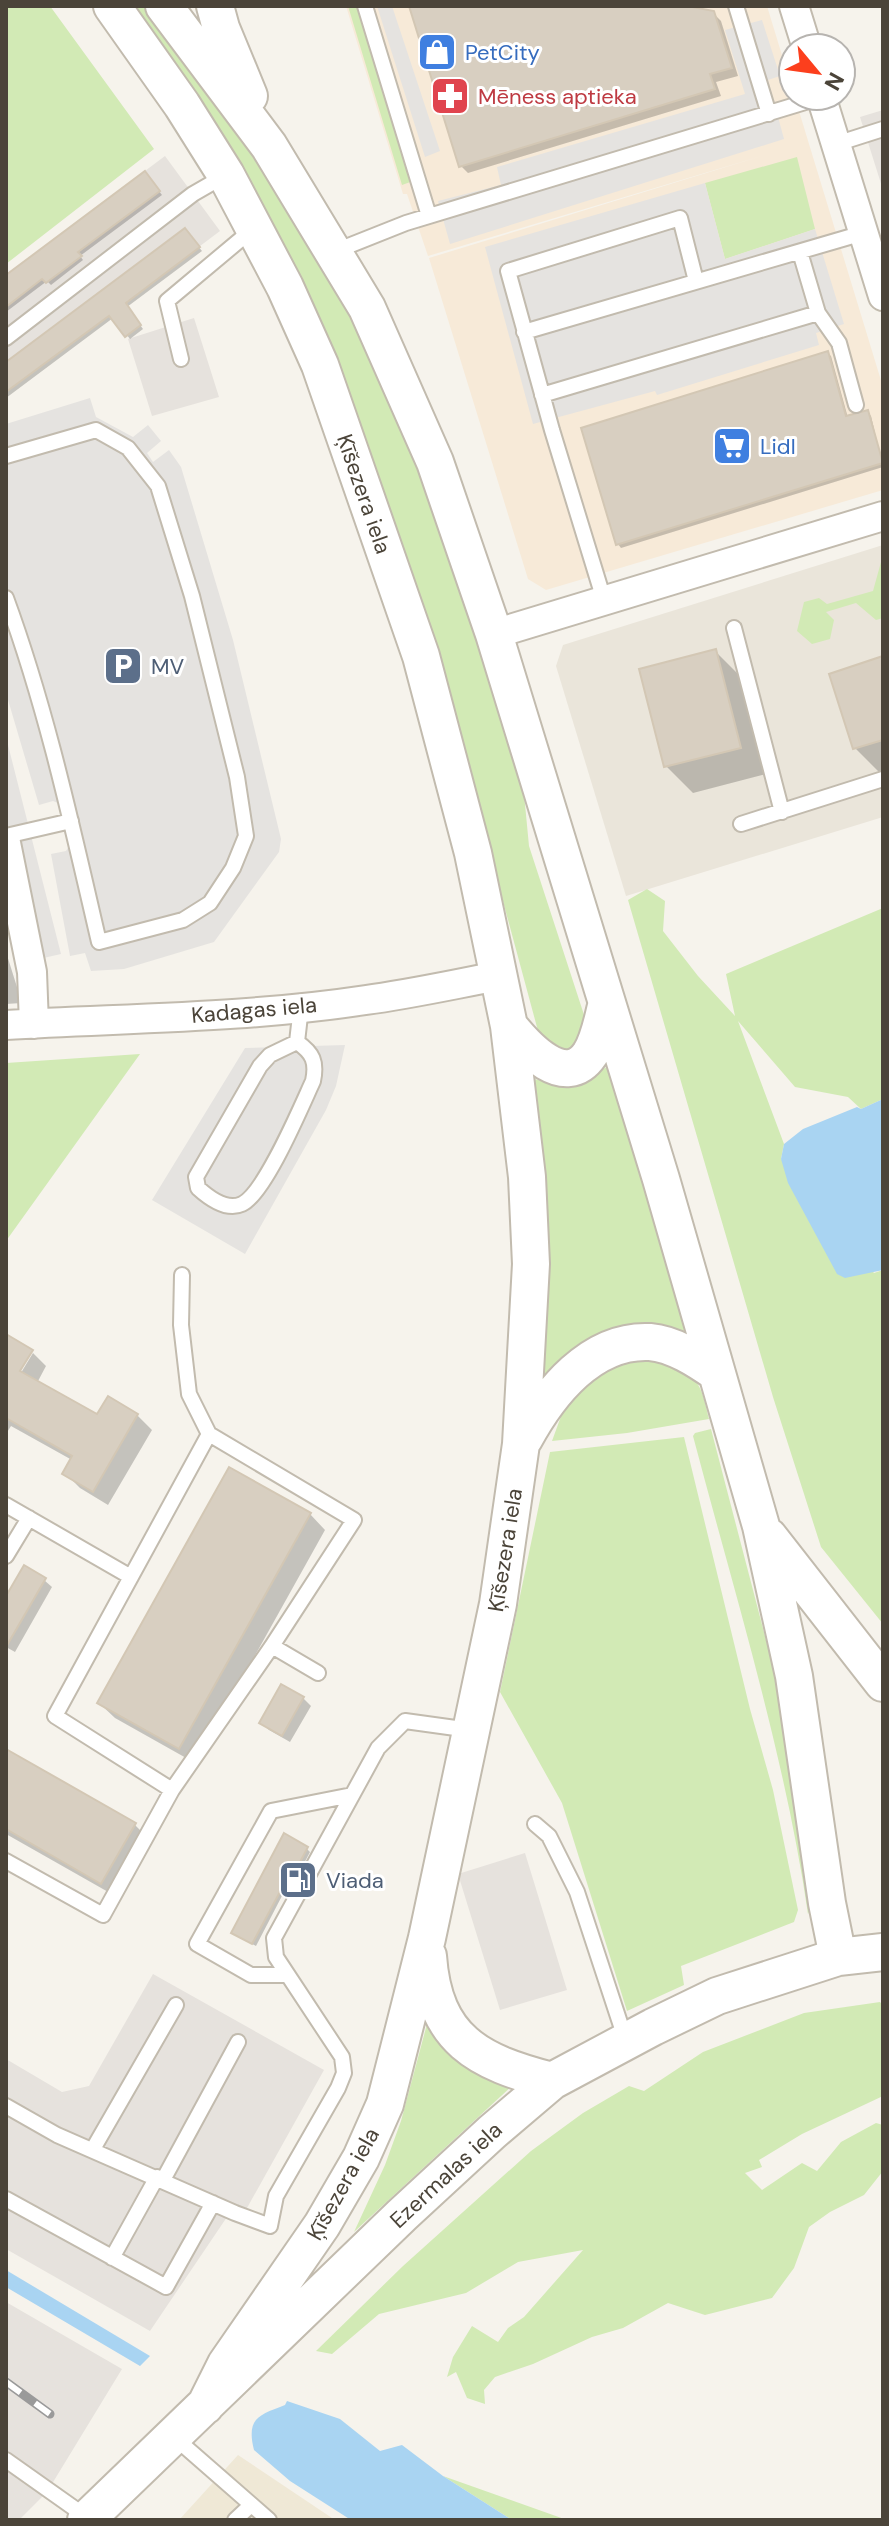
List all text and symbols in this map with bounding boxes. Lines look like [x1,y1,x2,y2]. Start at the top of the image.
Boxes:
shop icon: PetCity [416,31,458,73]
north arrow [777,32,857,112]
place label: PetCity [465,38,540,67]
text: N [817,67,851,96]
pharmacy icon: Mēness aptieka [429,75,471,117]
place label: Mēness aptieka [478,82,637,111]
supermarket icon: Lidl [711,425,753,467]
street label: Ķīšezera iela [330,430,398,558]
place label: Lidl [760,432,796,461]
parking icon: MV [102,645,144,687]
place label: MV [151,652,185,681]
street label: Kadagas iela [190,990,318,1030]
street label: Ķīšezera iela [481,1486,529,1614]
fuel station icon: Viada [277,1859,319,1901]
place label: Viada [326,1866,384,1895]
street label: Ezermalas iela [384,2116,508,2234]
street label: Ķīšezera iela [300,2123,386,2245]

